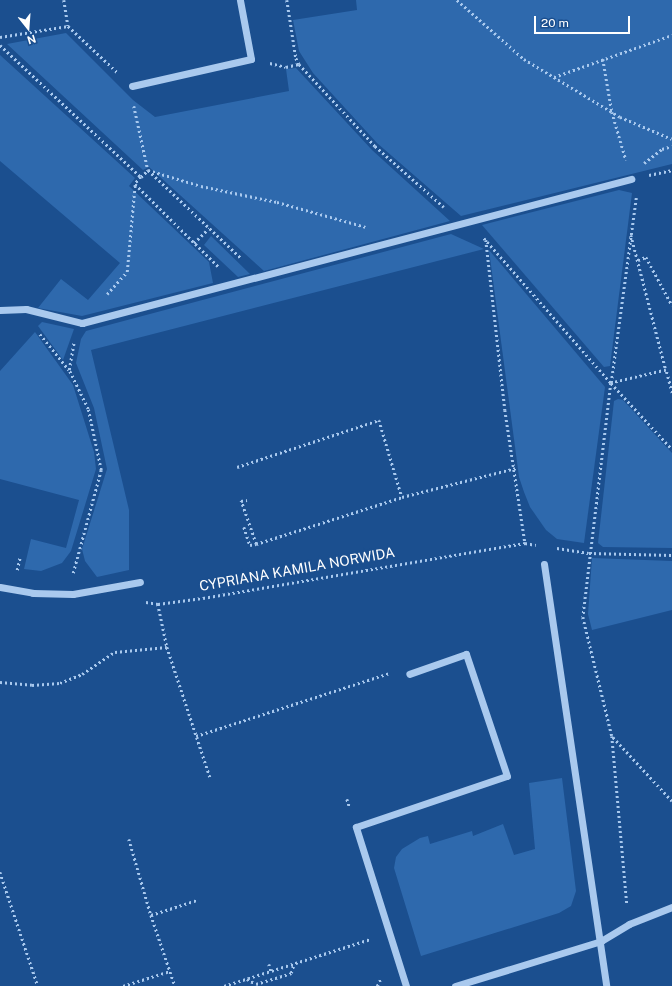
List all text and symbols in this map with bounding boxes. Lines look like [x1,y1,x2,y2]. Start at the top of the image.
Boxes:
north arrow [8,8,48,48]
scale bar [536,8,632,34]
text: 20 m [541,16,569,30]
text: N [26,32,37,46]
street label: CYPRIANA KAMILA NORWIDA [198,544,396,594]

